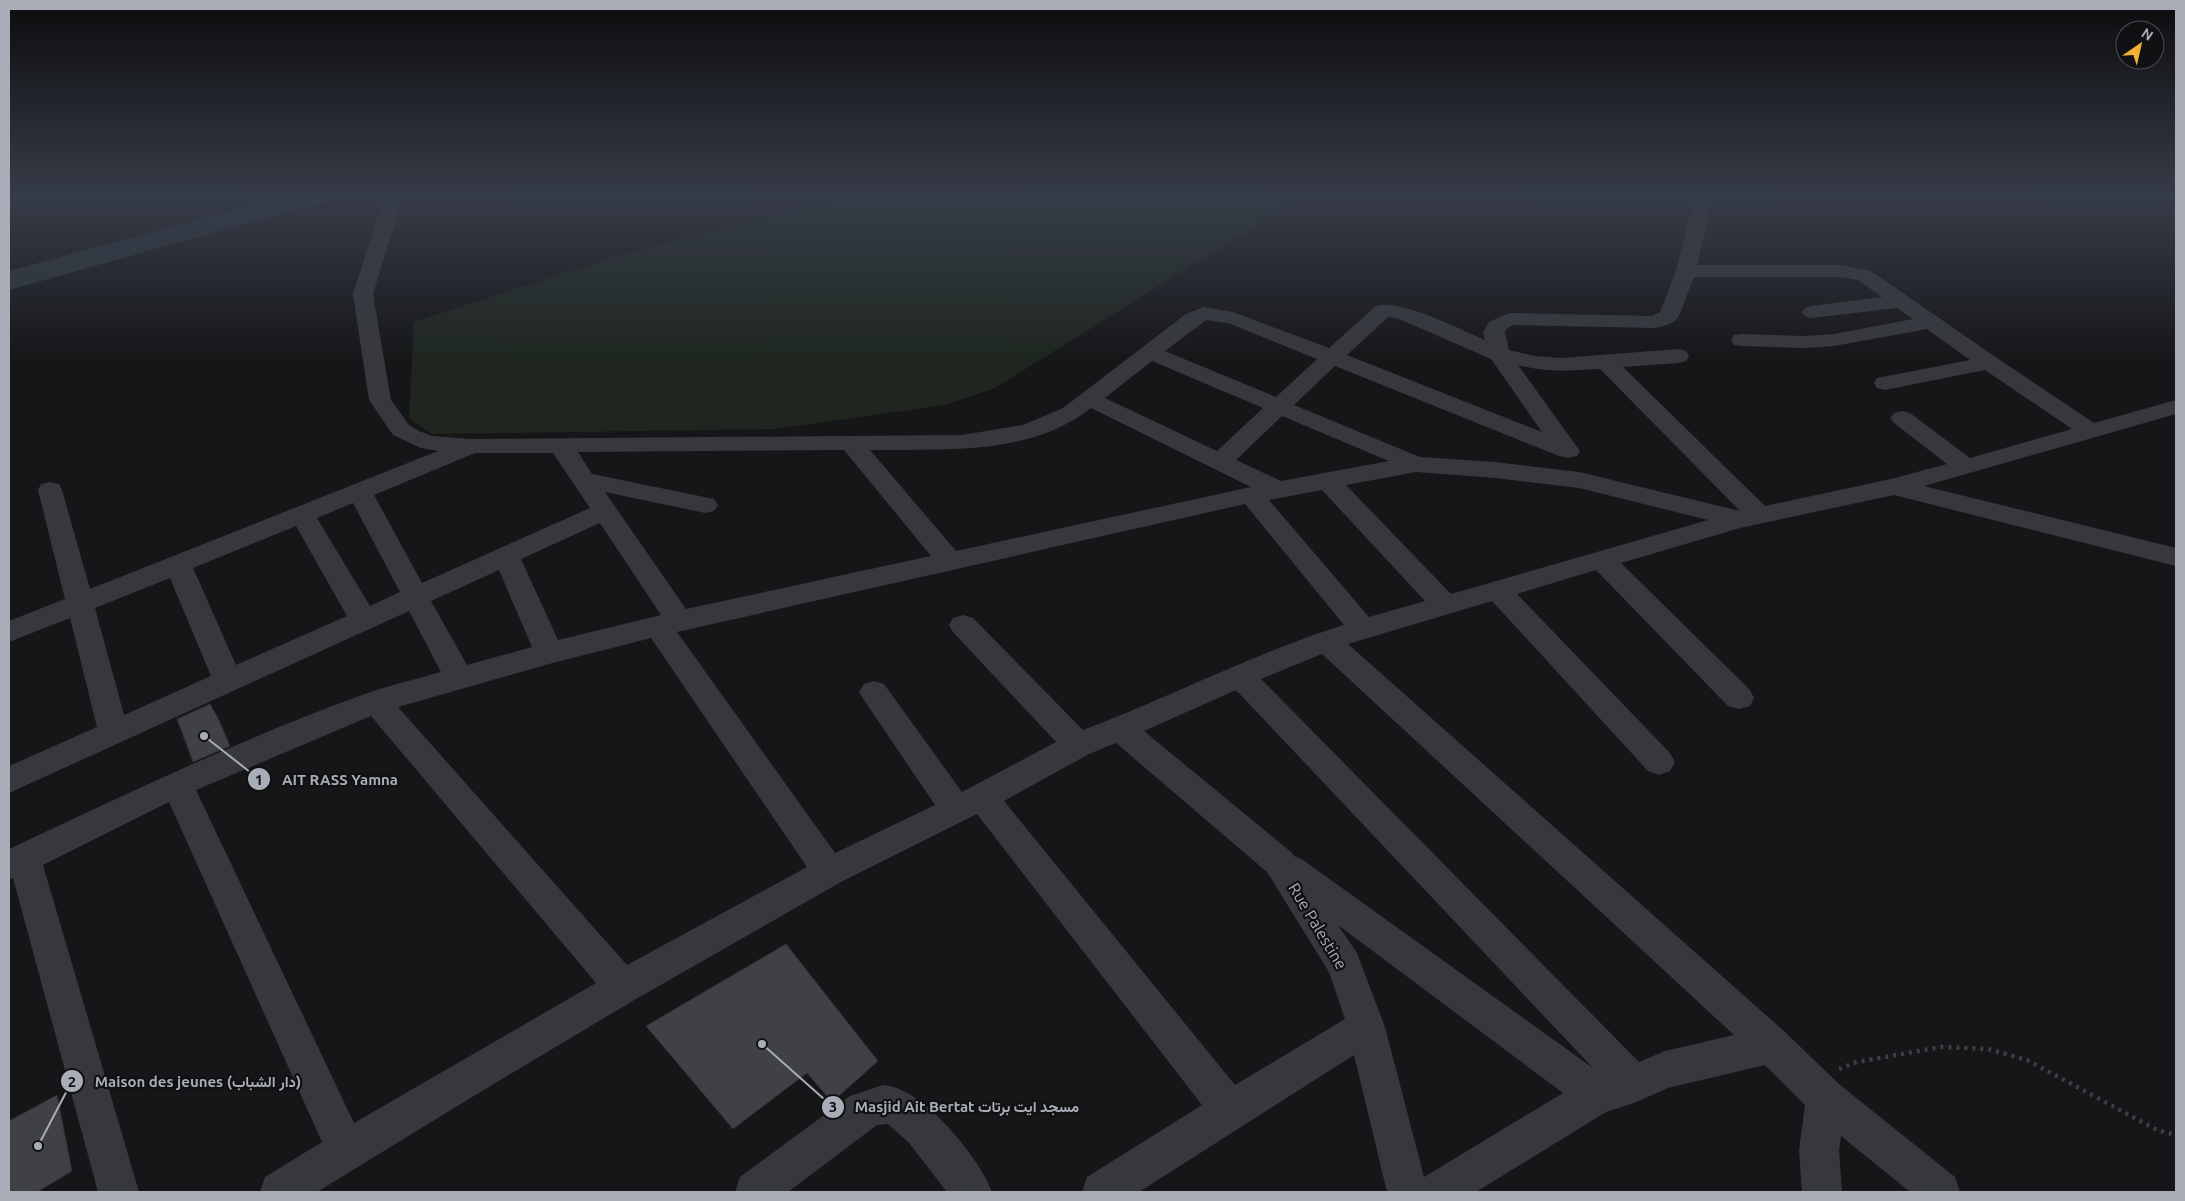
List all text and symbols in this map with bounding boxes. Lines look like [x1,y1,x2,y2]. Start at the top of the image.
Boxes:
north arrow [2115,20,2165,70]
text: N [2138,25,2156,44]
callout: AIT RASS Yamna [247,764,408,794]
text: 1 [255,771,263,788]
text: AIT RASS Yamna [282,771,398,788]
street label: Rue Palestine [1285,880,1351,972]
callout: Maison des jeunes (دار الشباب) [60,1066,311,1096]
text: 2 [68,1073,76,1090]
text: Maison des jeunes (دار الشباب) [95,1073,301,1091]
callout: Masjid Ait Bertat مسجد ايت برتات [820,1092,1090,1122]
text: 3 [829,1098,837,1115]
text: Masjid Ait Bertat مسجد ايت برتات [855,1098,1079,1116]

